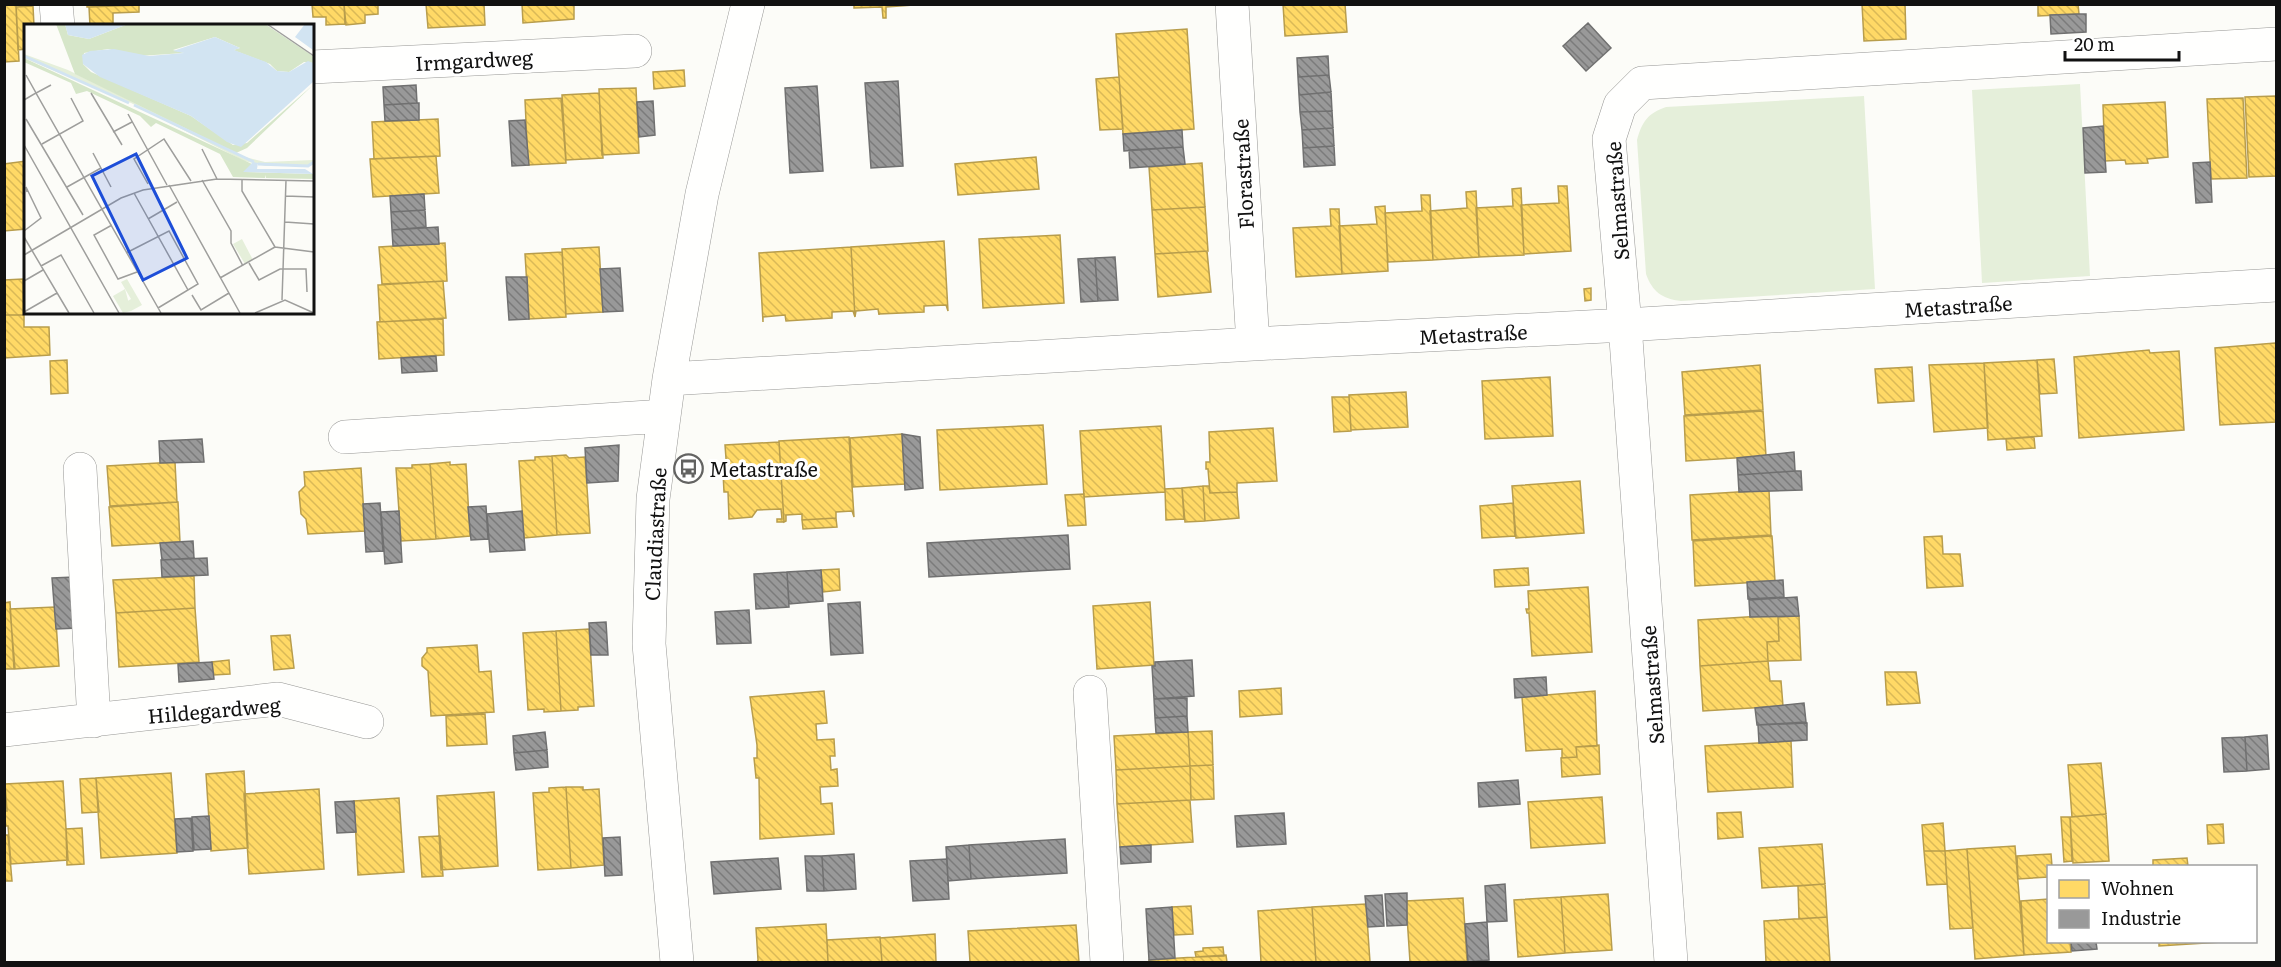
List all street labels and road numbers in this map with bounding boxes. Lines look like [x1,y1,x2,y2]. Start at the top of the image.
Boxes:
street label: Irmgardweg [414,41,535,77]
street label: Florastraße [1224,118,1260,230]
street label: Selmastraße [1597,140,1635,262]
street label: Metastraße [1903,286,2013,324]
street label: Metastraße [1418,315,1528,351]
street label: Claudiastraße [636,467,672,601]
street label: Selmastraße [1632,624,1670,746]
street label: Hildegardweg [146,688,283,730]

